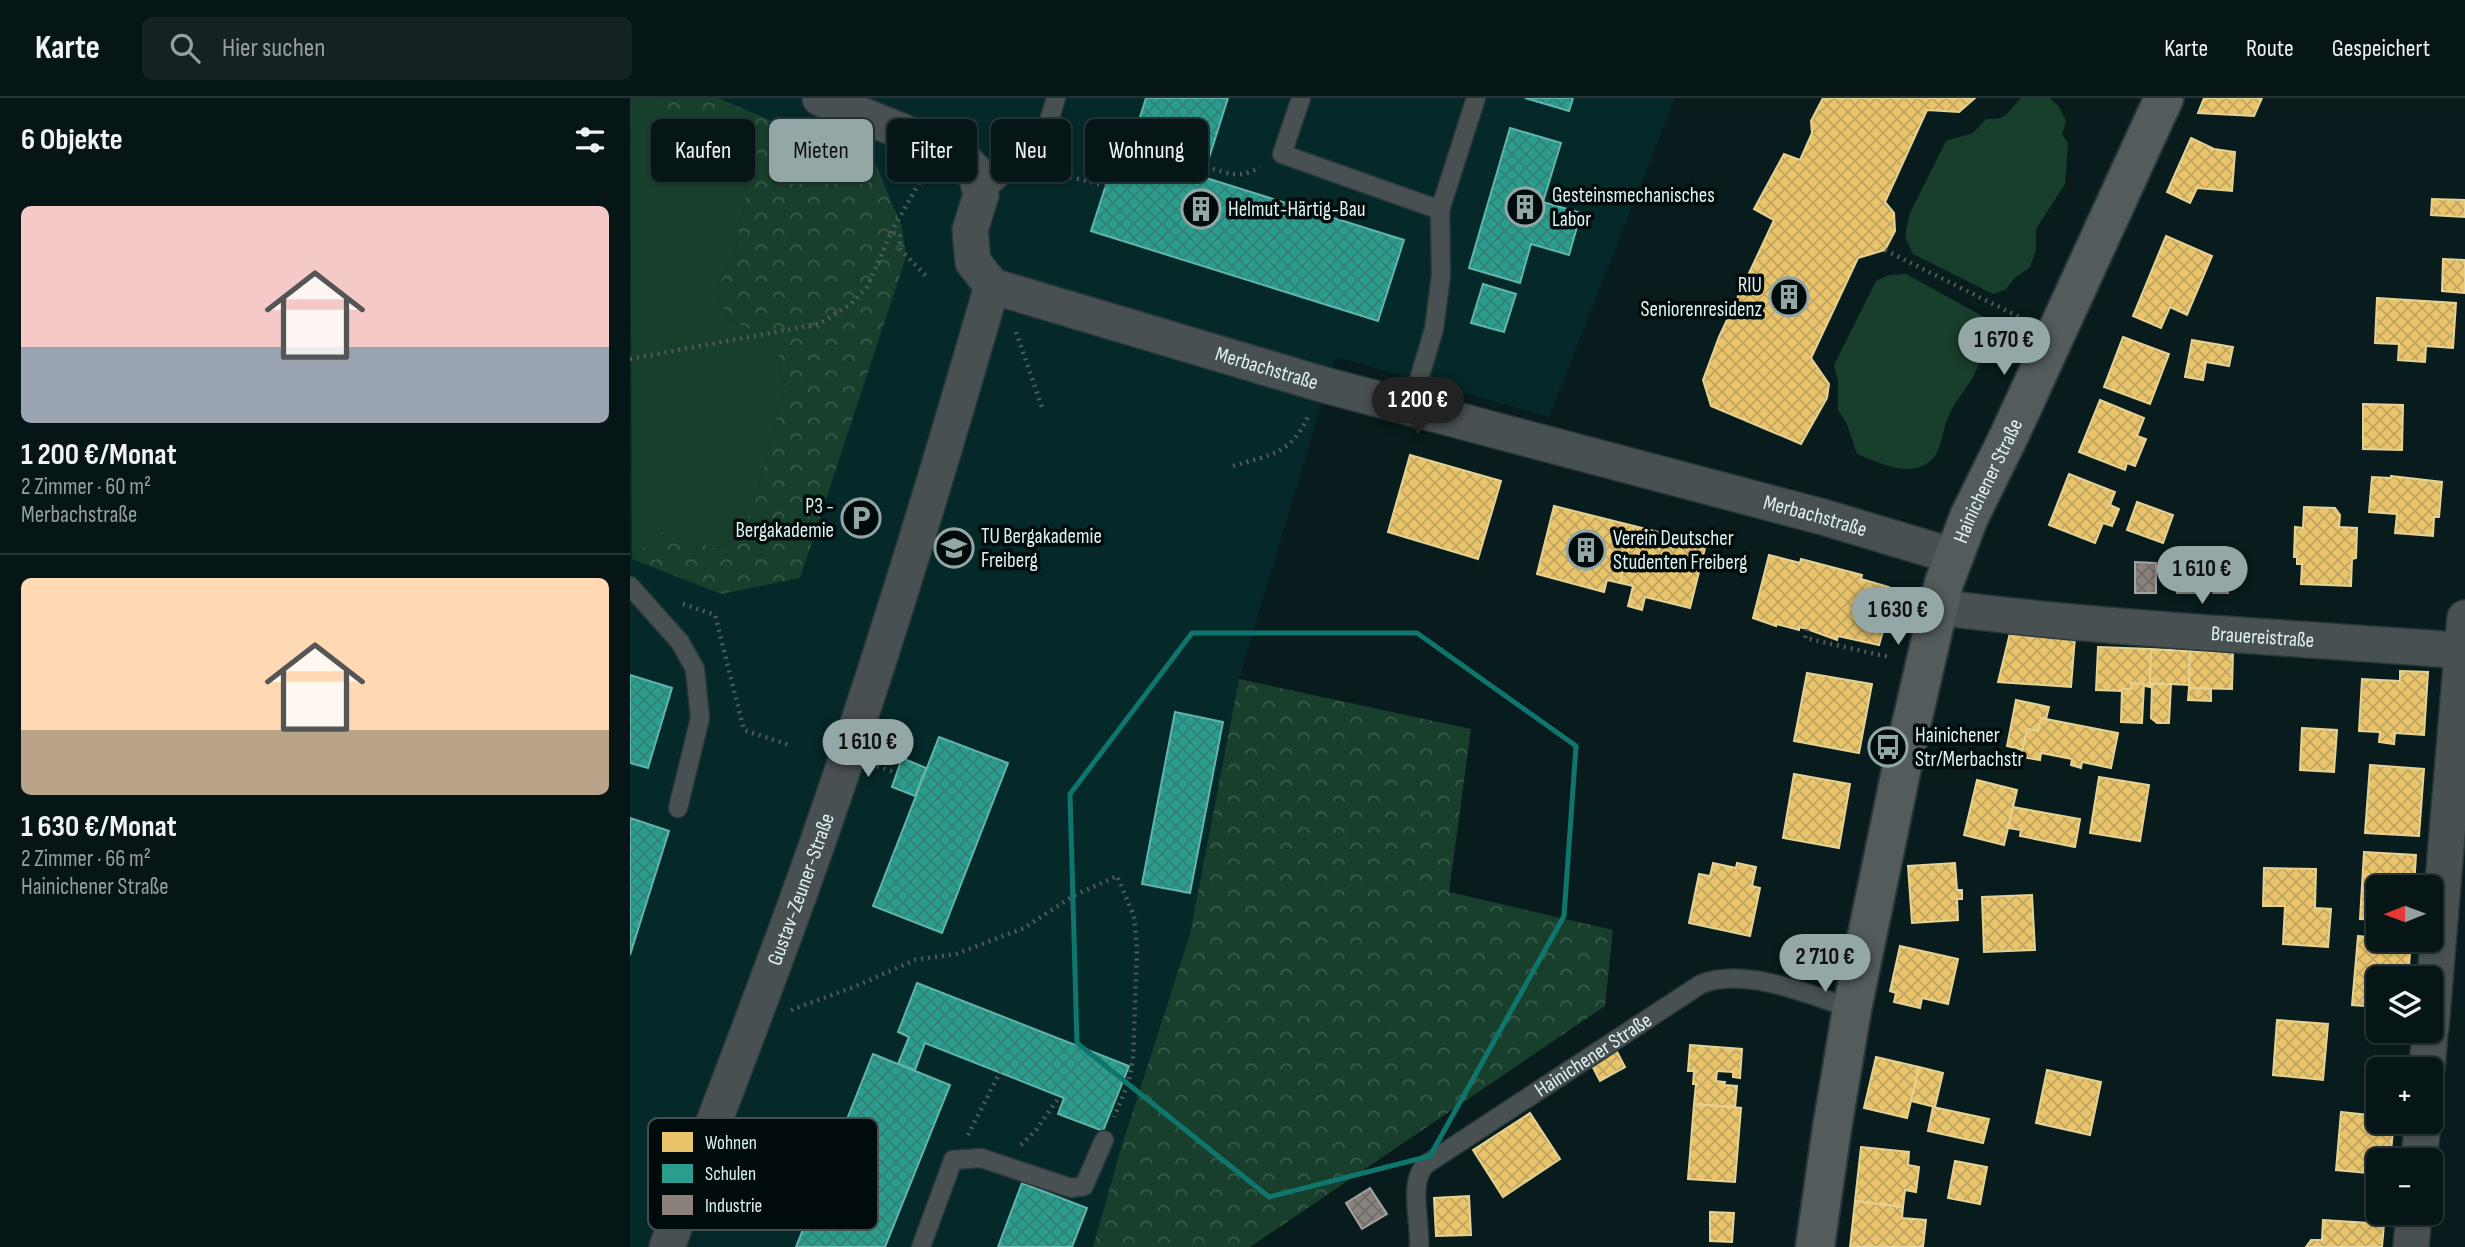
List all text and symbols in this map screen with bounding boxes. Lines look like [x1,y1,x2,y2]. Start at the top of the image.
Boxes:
search box [142,17,632,80]
text: Karte [35,28,100,68]
icon: search [166,29,204,67]
text: Hier suchen [222,33,325,64]
text: Karte [2164,34,2208,63]
text: Route [2246,34,2294,63]
text: Gespeichert [2332,34,2430,63]
chip: Kaufen [651,119,755,182]
chip: Mieten [769,119,873,182]
chip: Filter [887,119,977,182]
chip: Neu [991,119,1071,182]
chip: Wohnung [1085,119,1208,182]
icon: filters [571,121,609,159]
text: 6 Objekte [21,122,123,158]
place label: Gesteinsmechanisches Labor [1552,183,1715,232]
building icon: Gesteinsmechanisches Labor [1504,186,1546,228]
building icon: Helmut-Härtig-Bau [1180,188,1222,230]
place label: Helmut-Härtig-Bau [1228,197,1366,222]
icon: home [252,252,378,378]
place label: RIU Seniorenresidenz [1641,273,1762,322]
building icon: RIU Seniorenresidenz [1768,276,1810,318]
pin: 1 670 € [1939,317,2069,377]
text: 1 670 € [1974,326,2034,354]
street label: Merbachstraße [1212,341,1321,395]
pin: 1 200 € [1353,378,1483,437]
text: 1 200 € [1388,386,1448,414]
street label: Hainichener Straße [1948,415,2028,546]
text: 1 200 €/Monat [21,437,177,473]
text: 2 Zimmer · 60 m² [21,473,151,501]
street label: Merbachstraße [1761,489,1870,542]
place label: P3 - Bergakademie [735,494,834,543]
parking icon: P3 - Bergakademie [840,497,882,539]
text: Merbachstraße [21,501,137,529]
place label: TU Bergakademie Freiberg [981,524,1102,573]
place label: Verein Deutscher Studenten Freiberg [1613,526,1747,575]
school or university icon: TU Bergakademie Freiberg [933,527,975,569]
building icon: Verein Deutscher Studenten Freiberg [1565,529,1607,571]
pin: 1 610 € [2137,546,2267,606]
text: 1 610 € [2173,555,2231,583]
pin: 1 630 € [1833,588,1963,647]
text: 1 630 € [1868,596,1928,624]
street label: Brauereistraße [2210,621,2315,653]
icon: home [252,624,378,750]
pin: 1 610 € [803,720,933,779]
place label: Hainichener Str/Merbachstr [1915,723,2024,772]
bus stop icon: Hainichener Str/Merbachstr [1867,726,1909,768]
text: 1 610 € [839,728,897,756]
text: 1 630 €/Monat [21,809,177,845]
street label: Gustav-Zeuner-Straße [762,810,839,969]
text: 2 Zimmer · 66 m² [21,845,151,873]
text: Hainichener Straße [21,873,168,901]
north arrow [2366,875,2443,952]
map controls [2366,875,2443,1225]
pin: 2 710 € [1760,934,1890,994]
text: 2 710 € [1795,943,1855,971]
button: layers [2366,966,2443,1043]
street label: Hainichener Straße [1530,1007,1656,1102]
button: + [2366,1057,2443,1134]
legend [648,1118,878,1230]
text: Wohnen [705,1132,757,1155]
button: − [2366,1148,2443,1225]
text: Schulen [705,1163,756,1186]
text: Industrie [705,1195,762,1218]

